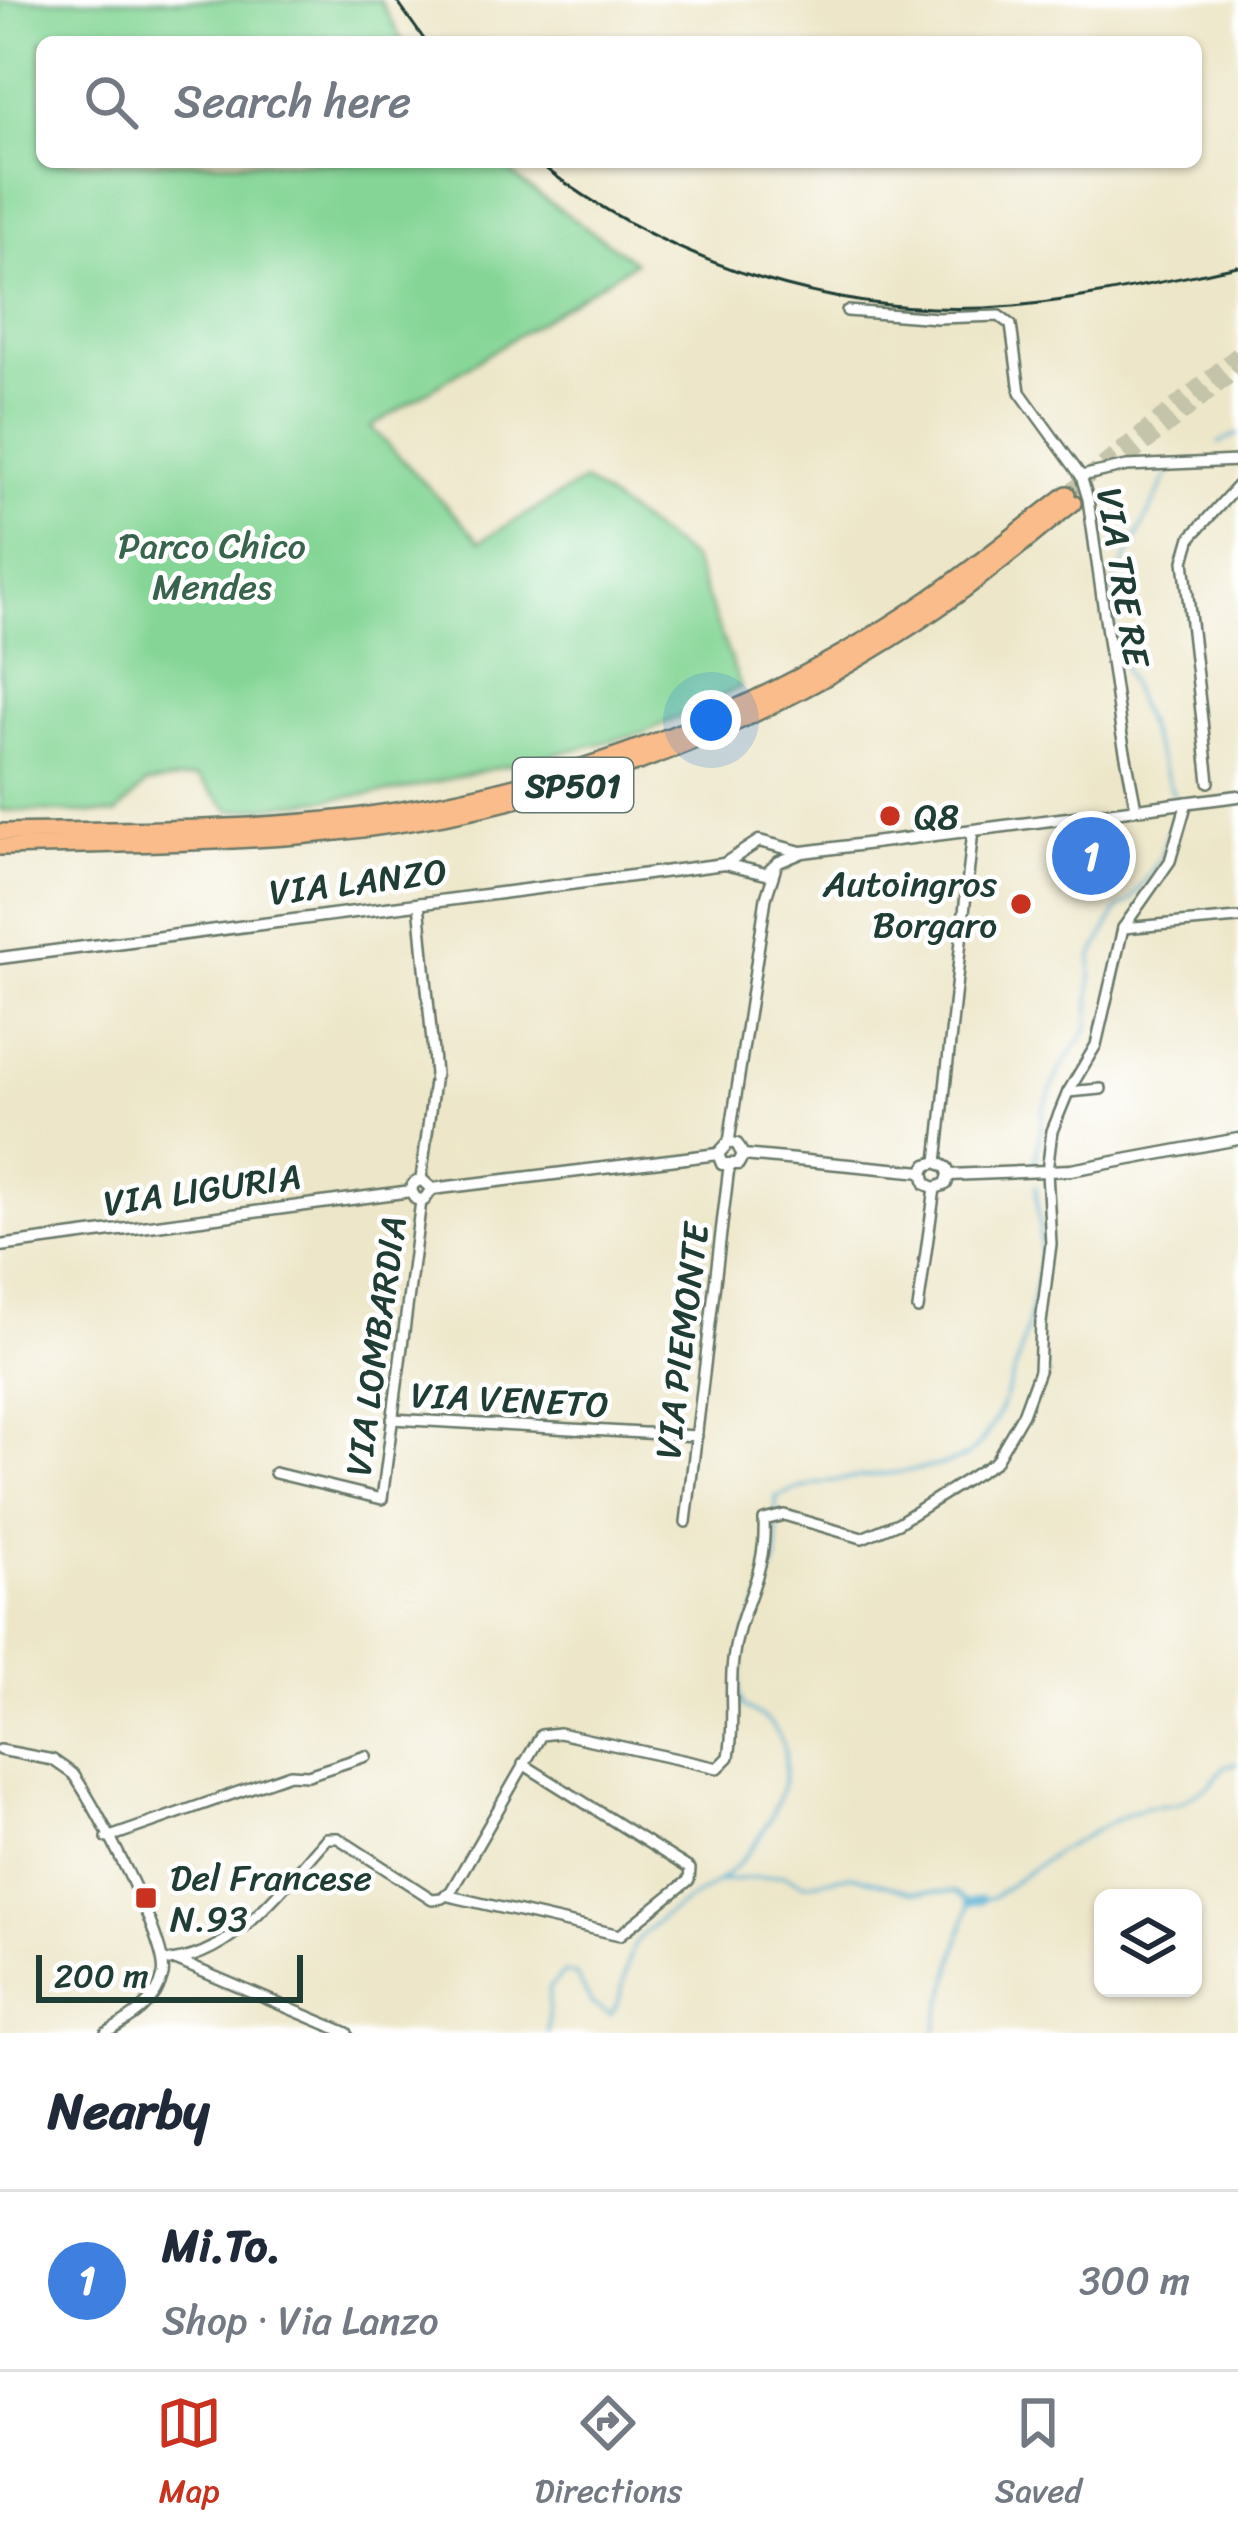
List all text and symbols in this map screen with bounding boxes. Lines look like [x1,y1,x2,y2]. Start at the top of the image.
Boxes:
search box [36,36,1202,168]
text: Search here [174,62,411,142]
icon: search [78,69,144,135]
street label: VIA TRE RE [1077,483,1169,673]
park label: Parco Chico Mendes [118,514,306,619]
your location [681,690,741,750]
road number: SP501 [513,758,633,812]
place label: Q8 [914,785,959,849]
marker: Q8 [877,803,903,829]
pin: 1 [1052,811,1130,901]
street label: VIA LANZO [266,839,451,925]
place label: Autoingros Borgaro [822,852,997,957]
marker: Autoingros Borgaro [1008,891,1034,917]
street label: VIA LIGURIA [99,1144,305,1236]
street label: VIA LOMBARDIA [326,1212,426,1480]
street label: VIA PIEMONTE [636,1218,728,1463]
street label: VIA VENETO [409,1363,611,1437]
place label: Del Francese N.93 [170,1846,372,1951]
marker: Del Francese N.93 [133,1885,159,1911]
map controls [1094,1889,1202,1997]
button: layers [1094,1889,1202,1997]
text: 200 m [54,1947,149,2005]
scale bar [36,1949,303,2002]
text: Nearby [48,2066,209,2156]
text: Mi.To. [162,2206,281,2286]
text: 1 [79,2246,95,2315]
text: 300 m [1079,2246,1190,2315]
text: Shop · Via Lanzo [162,2286,439,2355]
tab: Map [156,2390,222,2520]
tab: Directions [535,2390,682,2520]
tab: Saved [995,2390,1082,2520]

